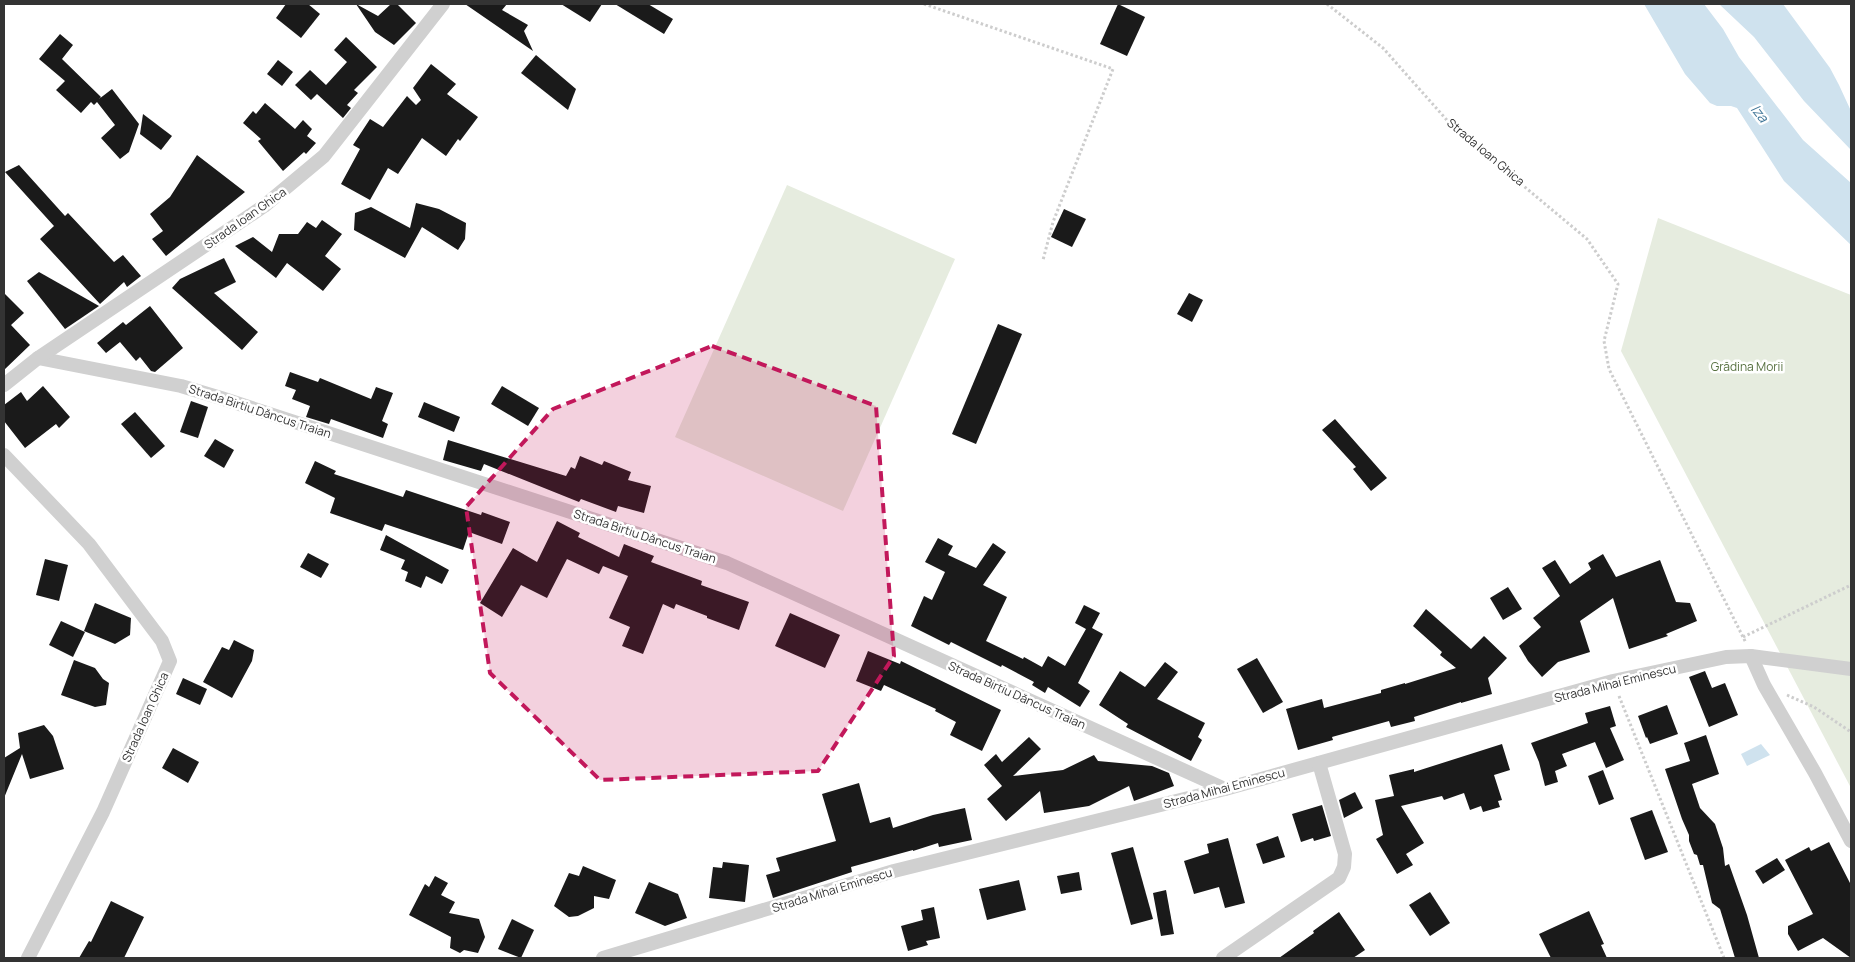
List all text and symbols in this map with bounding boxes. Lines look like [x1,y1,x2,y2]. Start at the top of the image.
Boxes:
water label: Iza [1747,100,1774,127]
street label: Strada Ioan Ghica [1443,114,1529,190]
street label: Strada Ioan Ghica [200,183,290,253]
park label: Grădina Morii [1711,358,1783,375]
street label: Strada Birtiu Dăncus Traian [187,380,333,442]
street label: Strada Birtiu Dăncus Traian [572,505,718,567]
street label: Strada Birtiu Dăncus Traian [946,657,1088,733]
street label: Strada Mihai Eminescu [1552,660,1678,706]
street label: Strada Ioan Ghica [118,669,172,765]
street label: Strada Mihai Eminescu [1161,764,1287,812]
street label: Strada Mihai Eminescu [770,864,894,916]

